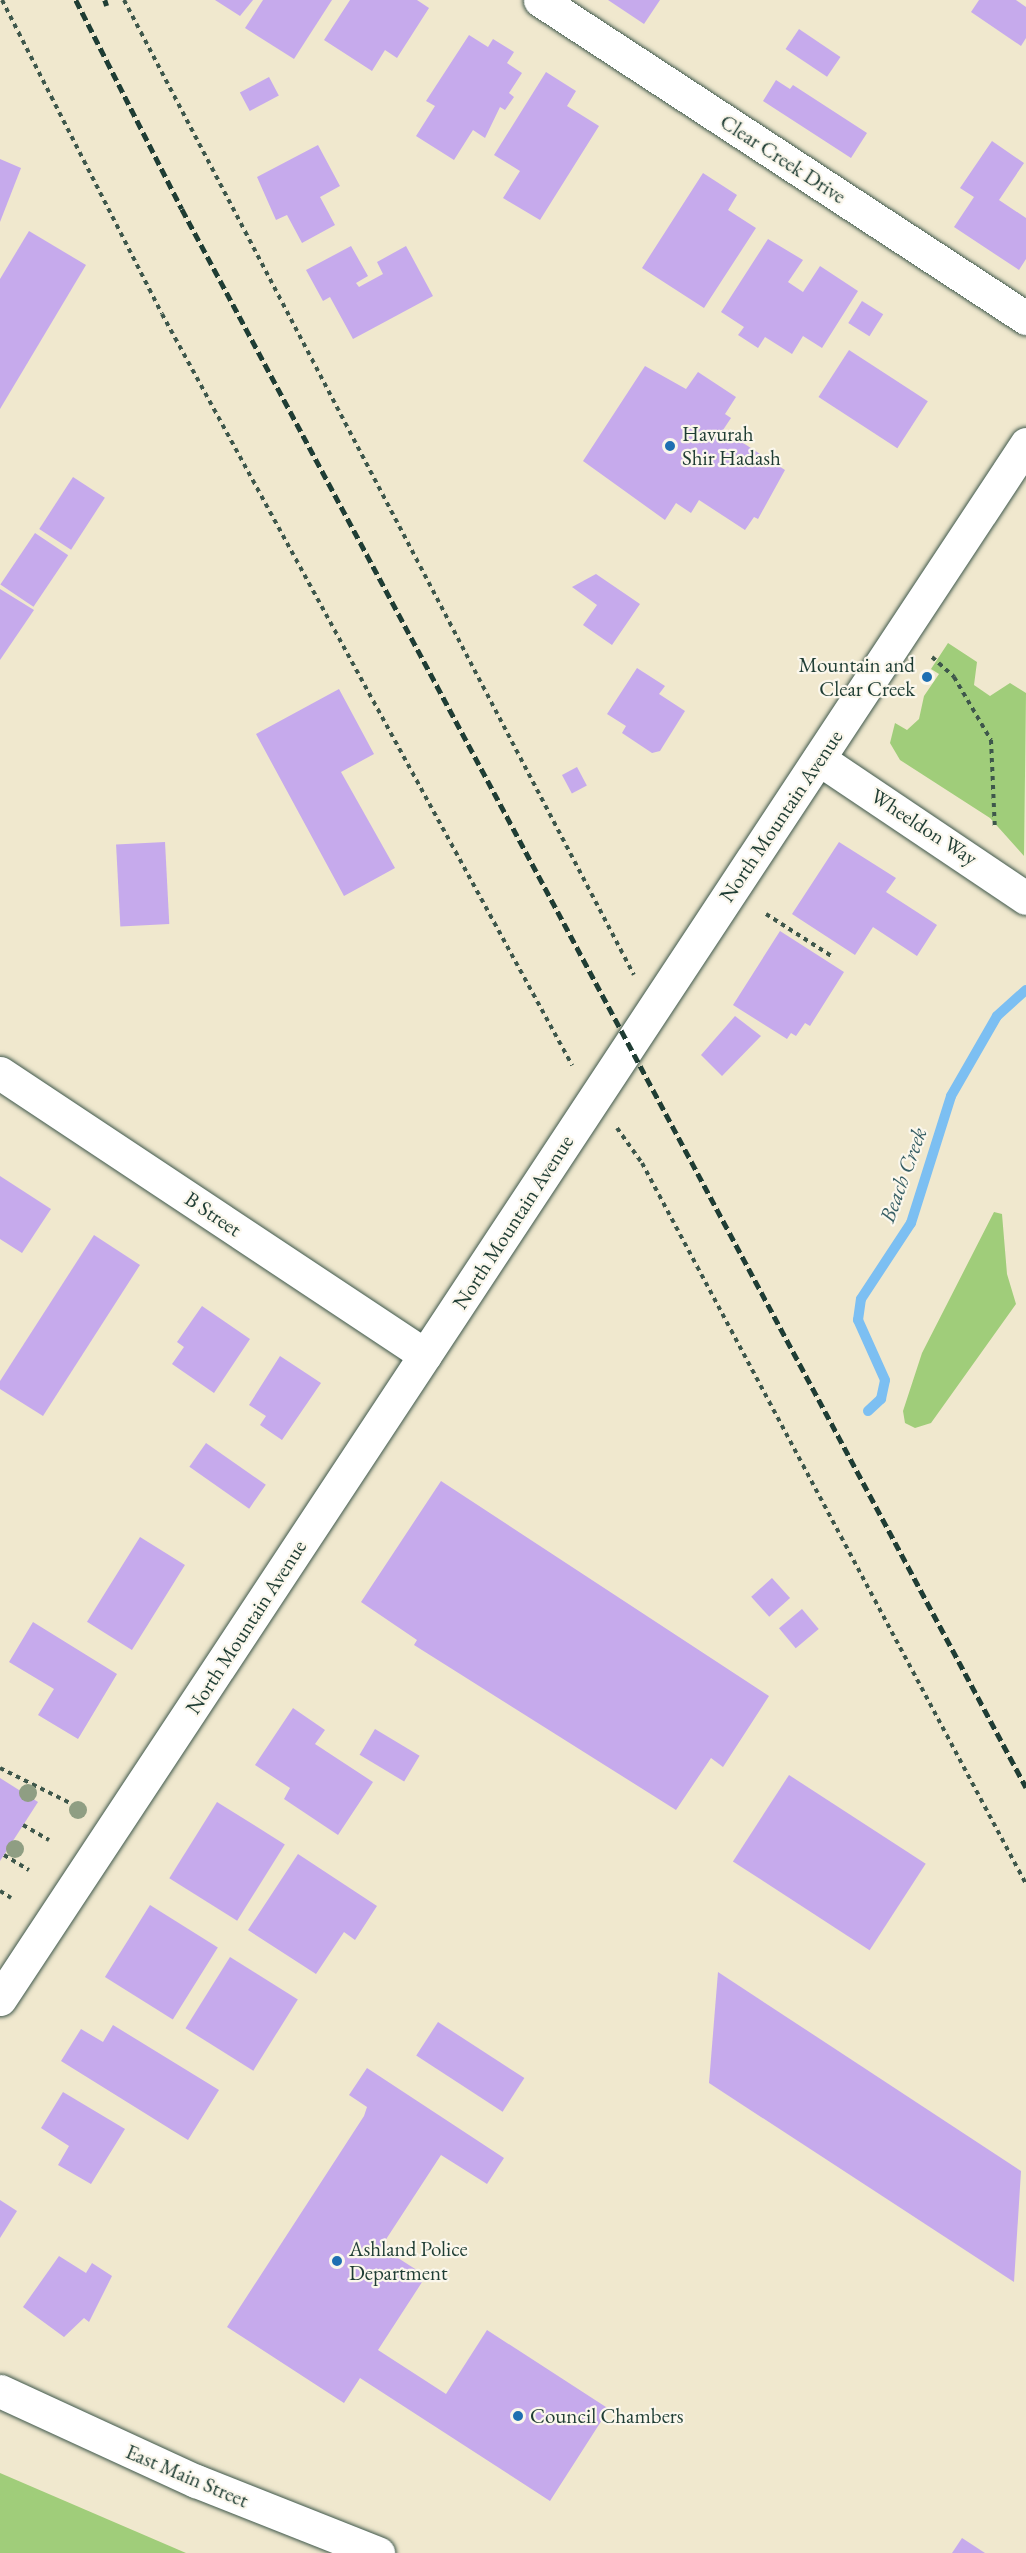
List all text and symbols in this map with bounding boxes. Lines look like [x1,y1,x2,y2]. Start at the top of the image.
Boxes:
street label: Clear Creek Drive [715,109,851,209]
place label: Havurah Shir Hadash [682,421,781,471]
marker: Havurah Shir Hadash [663,439,677,453]
place label: Mountain and Clear Creek [798,652,915,702]
marker: Mountain and Clear Creek [920,670,934,684]
street label: North Mountain Avenue [714,725,848,907]
street label: Wheeldon Way [866,783,982,871]
water label: Beach Creek [874,1124,932,1226]
street label: North Mountain Avenue [447,1130,579,1314]
street label: B Street [180,1186,246,1242]
street label: North Mountain Avenue [180,1535,312,1719]
place label: Ashland Police Department [349,2236,468,2286]
marker: Ashland Police Department [330,2254,344,2268]
place label: Council Chambers [530,2403,684,2429]
marker: Council Chambers [511,2409,525,2423]
street label: East Main Street [122,2439,252,2513]

